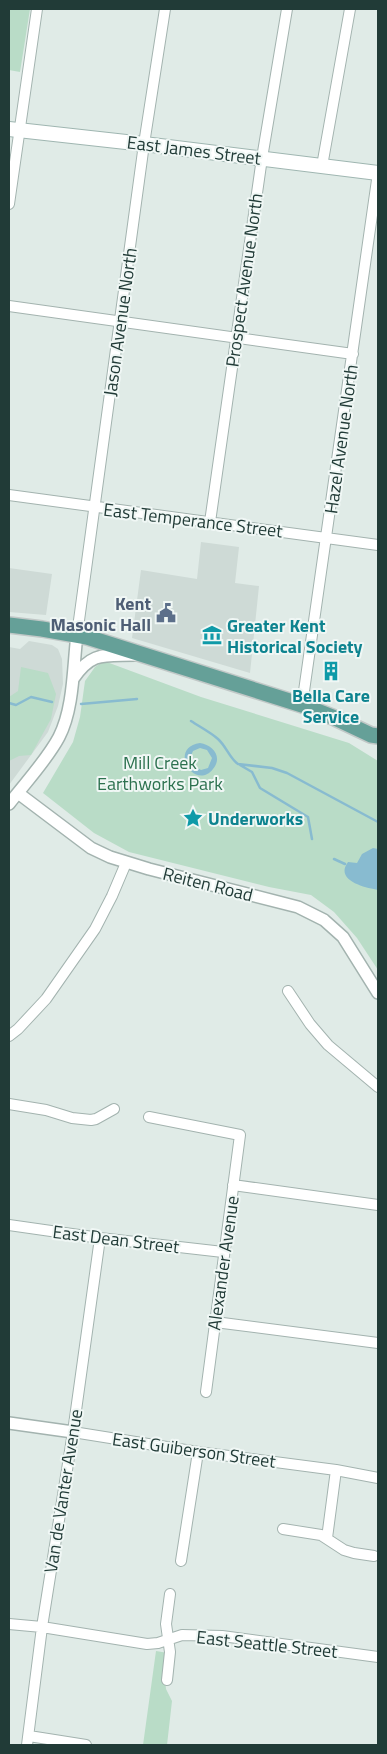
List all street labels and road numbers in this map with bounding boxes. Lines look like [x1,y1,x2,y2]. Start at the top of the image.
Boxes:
street label: East James Street [125,128,263,172]
street label: Prospect Avenue North [218,191,270,369]
street label: Jason Avenue North [96,246,144,398]
street label: Hazel Avenue North [317,363,365,515]
street label: East Temperance Street [102,496,285,544]
street label: Reiten Road [160,860,256,908]
street label: Alexander Avenue [200,1194,246,1332]
street label: East Dean Street [51,1218,182,1260]
street label: Van de Vanter Avenue [37,1407,89,1575]
street label: East Guiberson Street [110,1425,278,1475]
street label: East Seattle Street [195,1623,340,1665]

